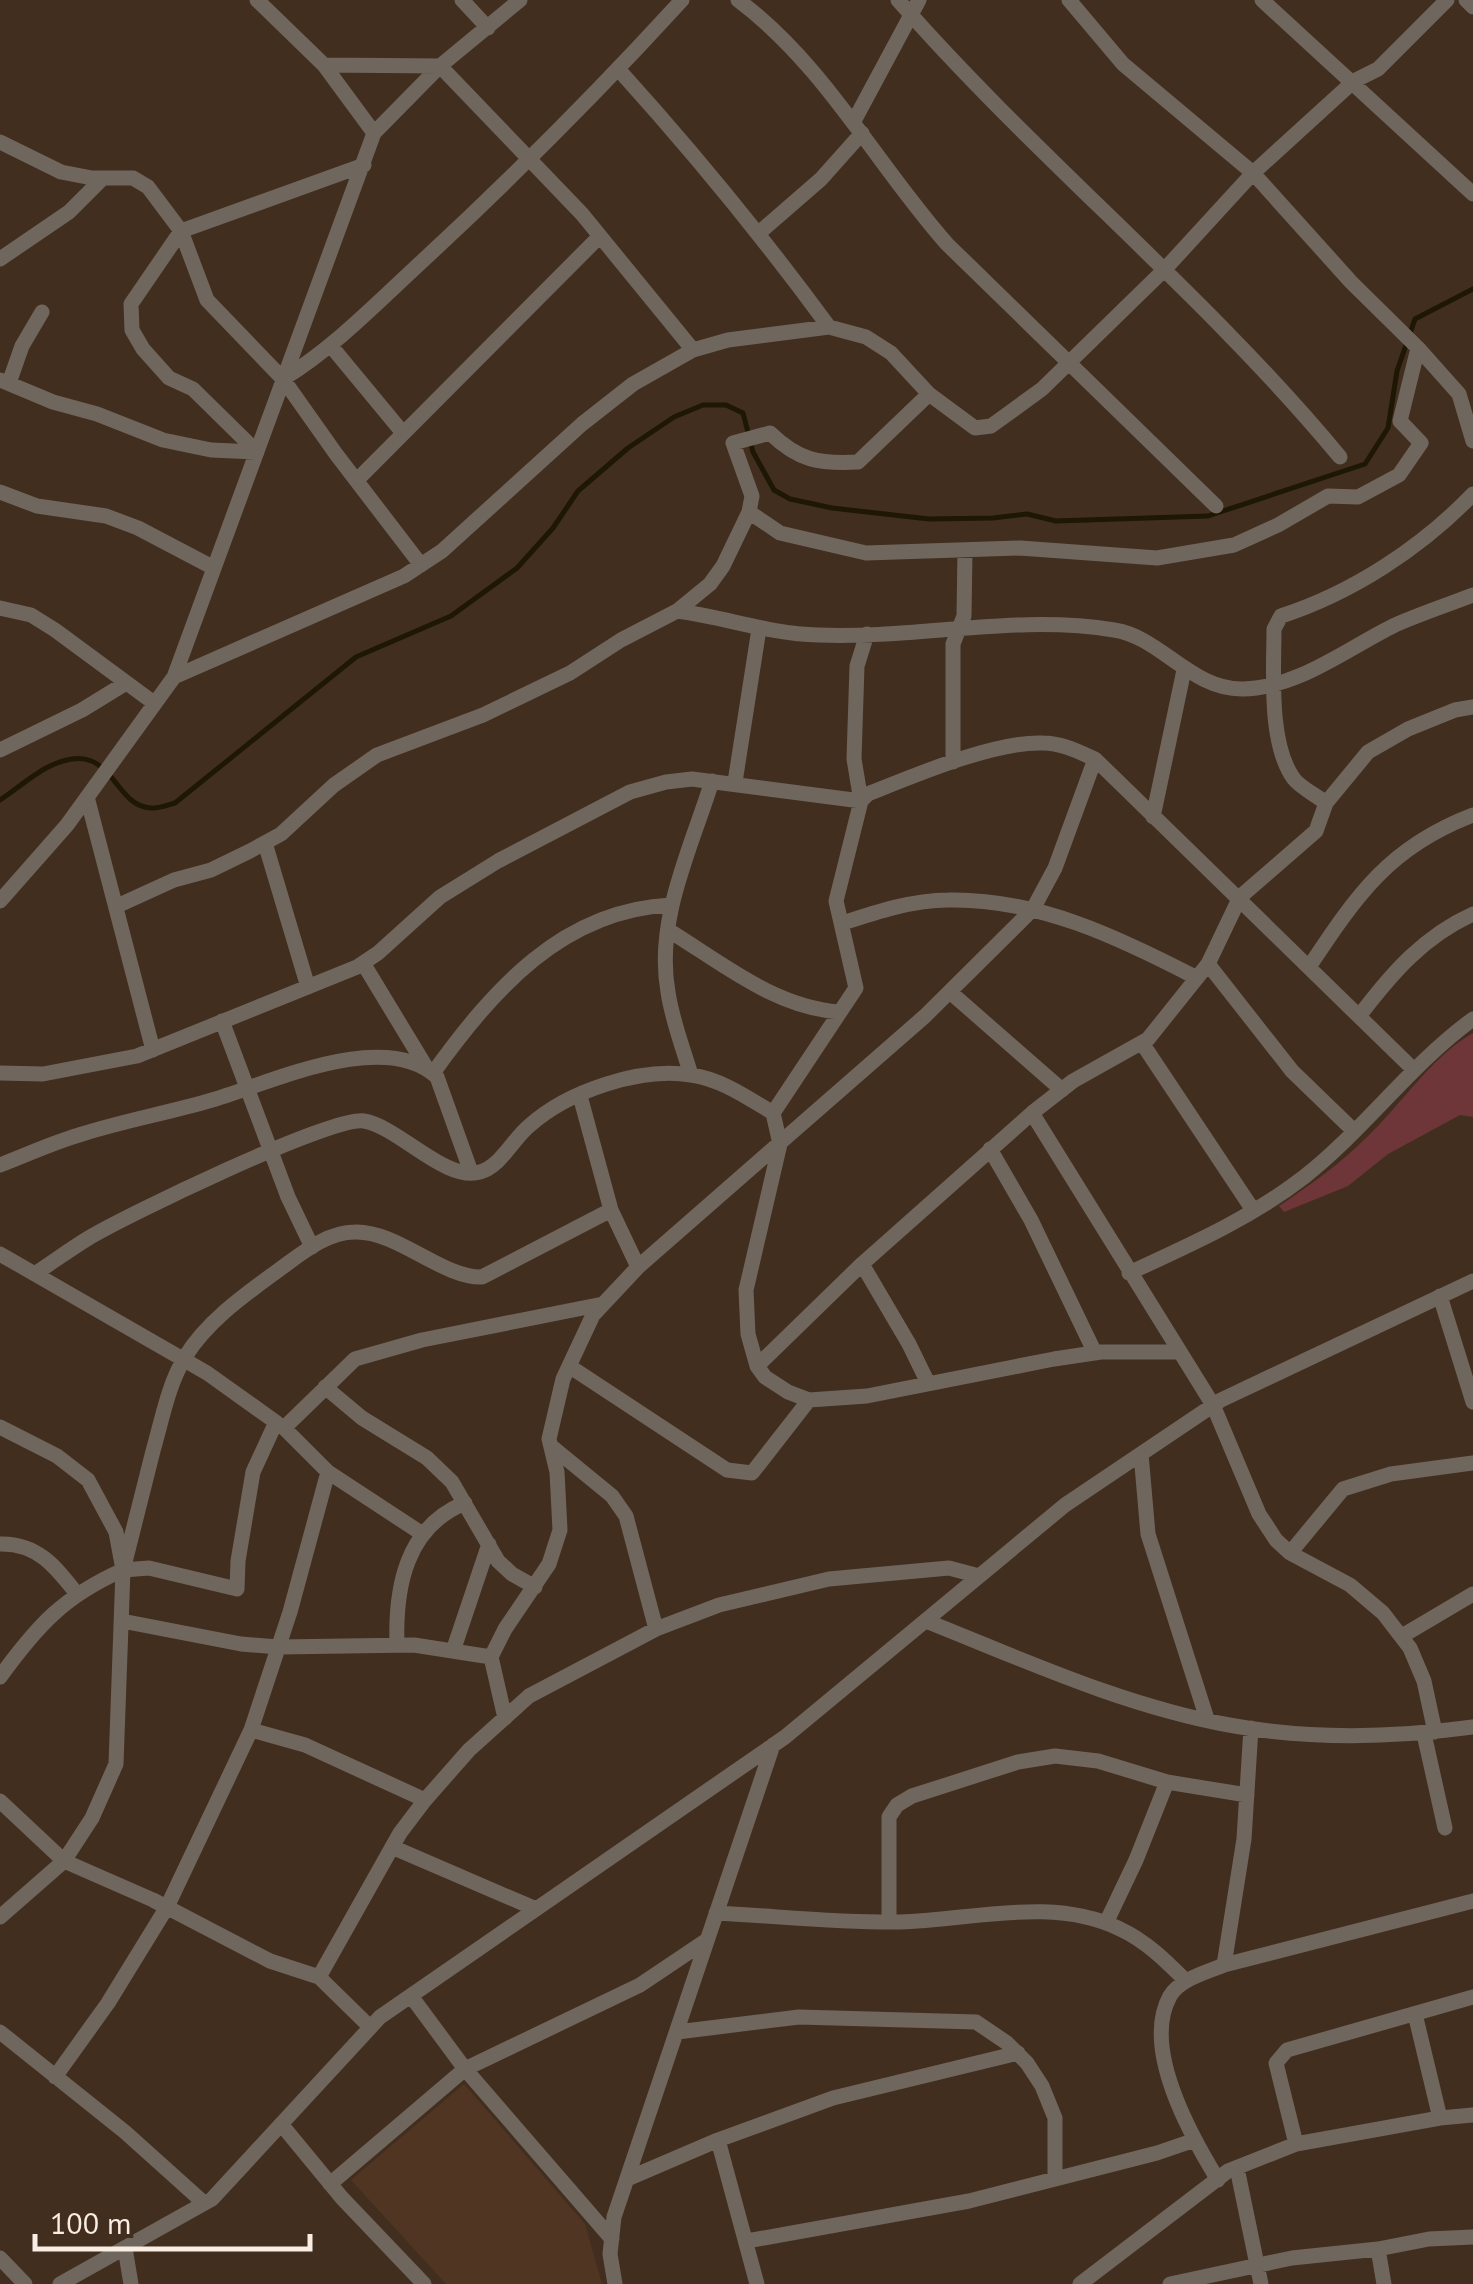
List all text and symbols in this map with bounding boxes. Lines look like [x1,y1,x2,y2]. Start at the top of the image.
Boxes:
scale bar [35,2189,310,2251]
text: 100 m [50,2203,131,2242]

